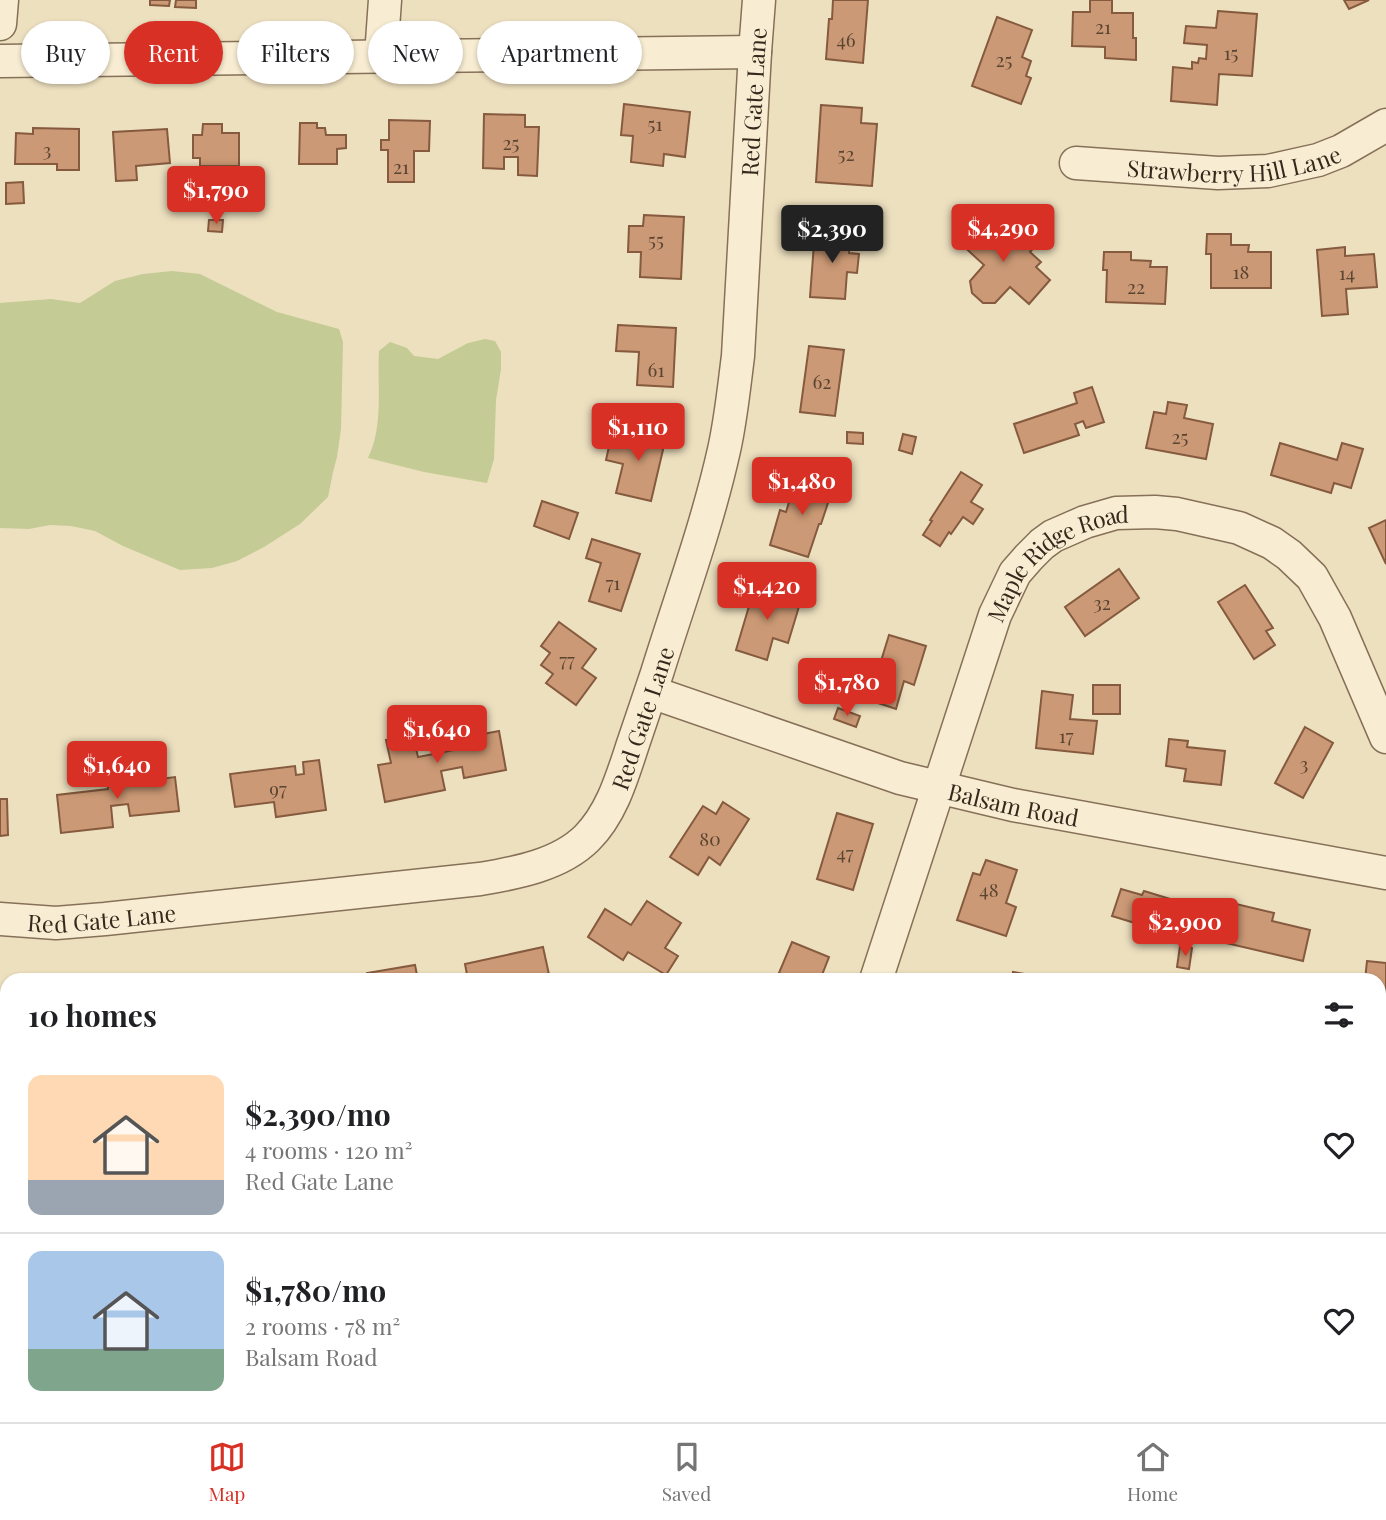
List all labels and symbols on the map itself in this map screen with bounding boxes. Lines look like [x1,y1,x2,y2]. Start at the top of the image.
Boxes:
house number: 21 [1095,13,1111,39]
street label: Red Gate Lane [733,26,772,177]
house number: 46 [836,26,856,52]
house number: 15 [1224,39,1238,65]
house number: 25 [996,46,1013,72]
house number: 51 [648,110,662,136]
house number: 25 [503,129,520,155]
house number: 3 [43,136,51,162]
street label: Strawberry Hill Lane [1126,137,1345,189]
house number: 52 [838,140,855,166]
house number: 21 [393,153,409,179]
pin: $1,790 [159,166,273,226]
pin: $4,290 [946,204,1060,264]
pin: $2,390 [775,205,889,265]
house number: 55 [648,226,664,252]
house number: 18 [1233,258,1249,284]
house number: 14 [1339,259,1355,285]
house number: 22 [1127,273,1145,299]
house number: 61 [648,356,664,382]
house number: 62 [813,368,831,394]
pin: $1,110 [581,404,695,463]
house number: 25 [1172,423,1189,449]
pin: $1,480 [745,458,859,517]
street label: Maple Ridge Road [979,497,1129,627]
pin: $1,420 [710,562,824,622]
house number: 71 [606,569,620,595]
house number: 32 [1093,589,1111,615]
street label: Red Gate Lane [603,642,680,794]
house number: 77 [559,646,575,672]
pin: $1,780 [790,658,904,718]
pin: $1,640 [380,706,494,765]
house number: 17 [1059,722,1074,748]
pin: $1,640 [60,742,174,801]
house number: 3 [1300,750,1308,776]
house number: 97 [269,775,287,801]
street label: Balsam Road [945,775,1081,832]
house number: 80 [699,825,721,851]
house number: 47 [837,839,854,865]
house number: 48 [979,876,999,902]
street label: Red Gate Lane [26,896,177,939]
pin: $2,900 [1128,898,1242,958]

